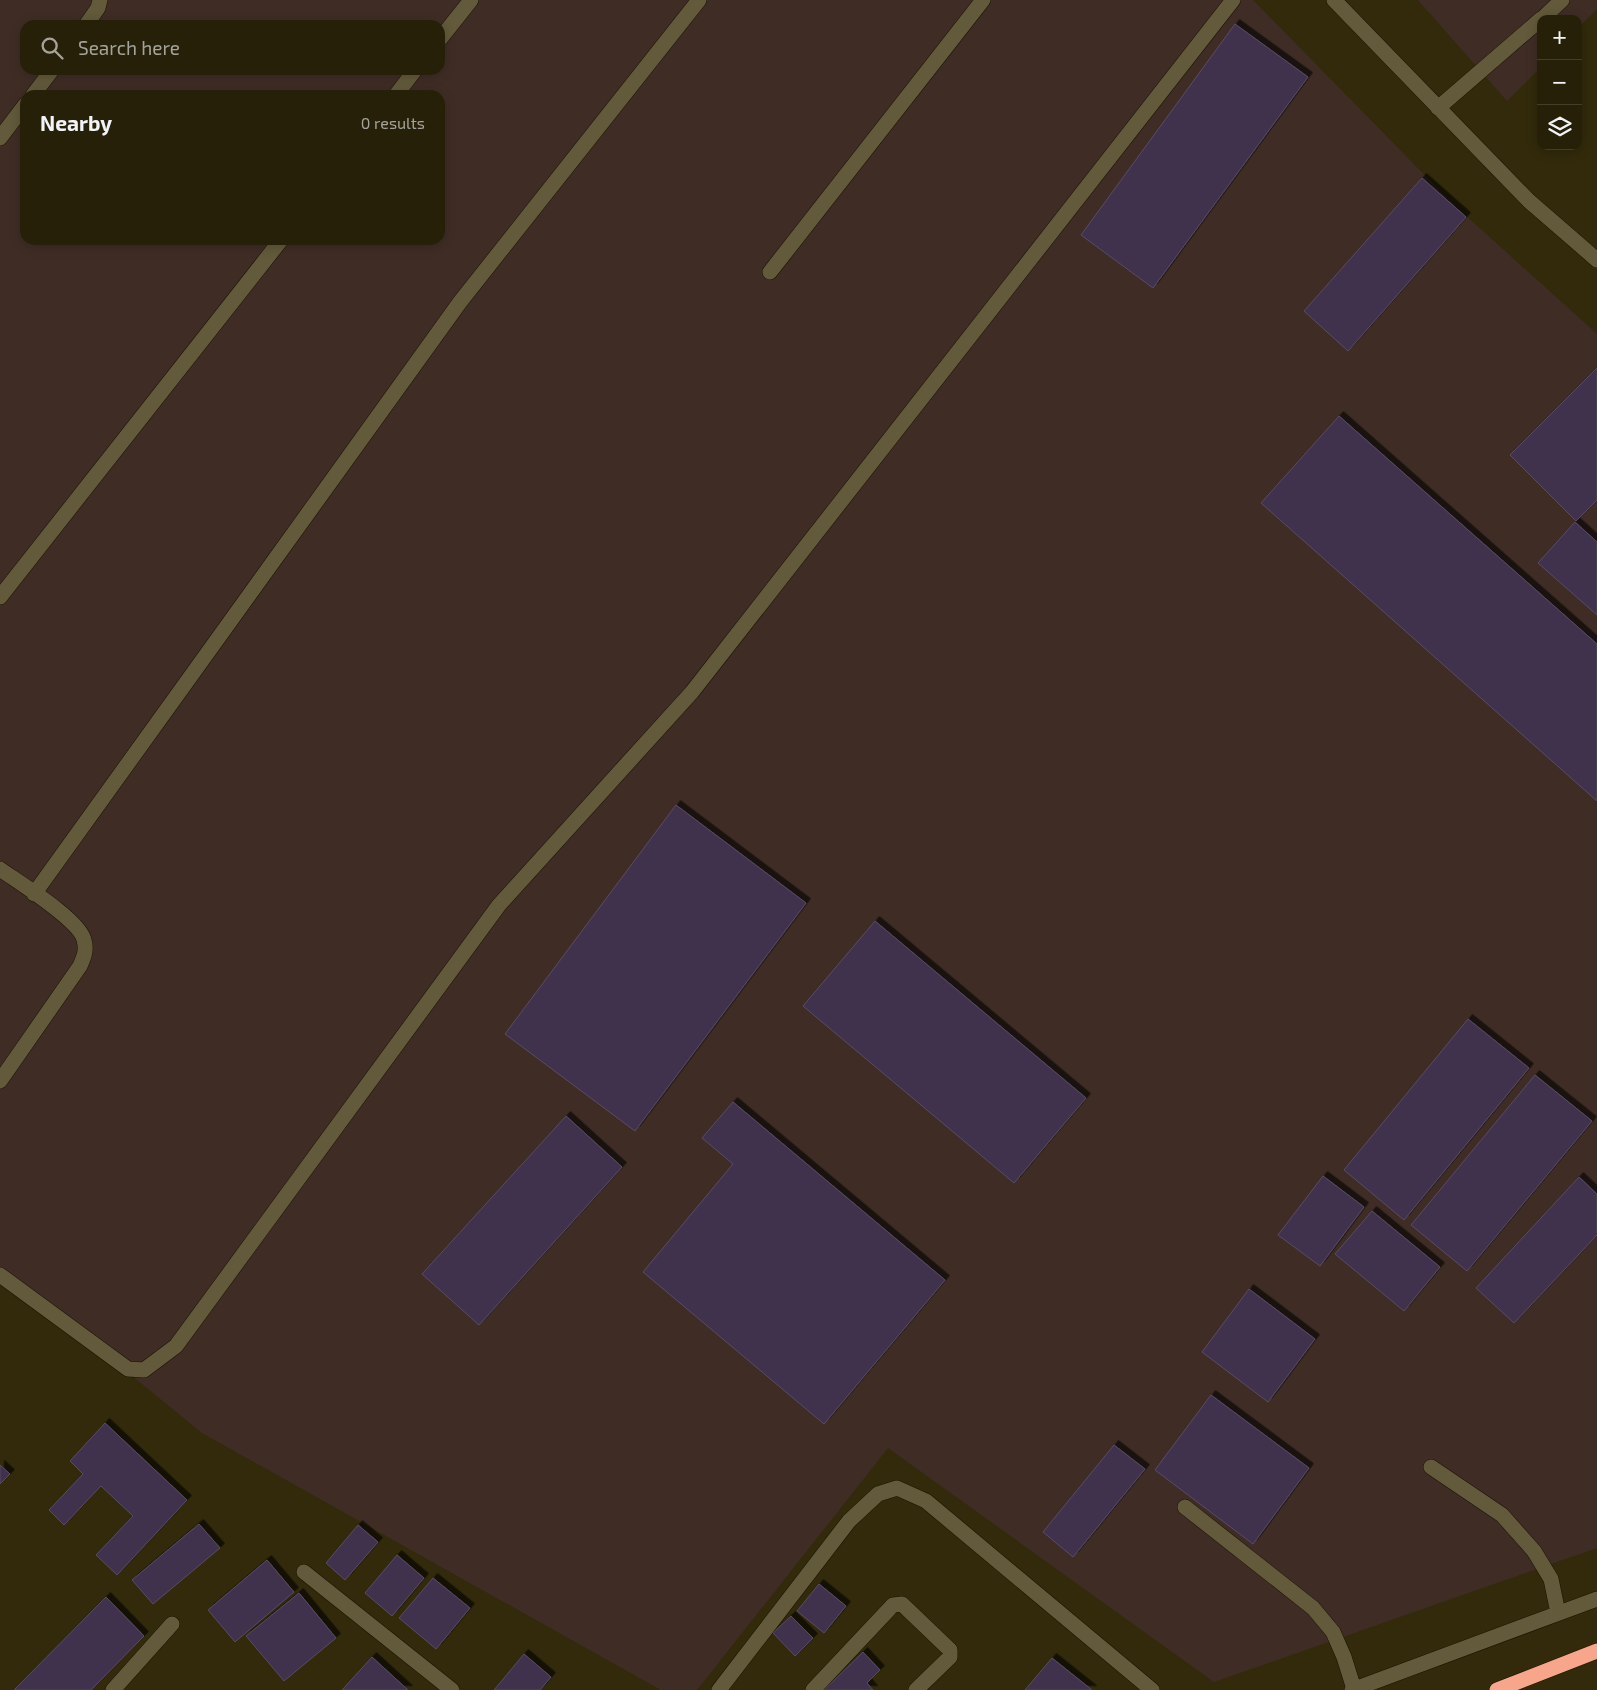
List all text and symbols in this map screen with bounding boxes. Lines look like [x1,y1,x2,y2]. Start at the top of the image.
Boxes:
map controls [1537,15,1582,150]
button: + [1537,15,1582,60]
search box [20,20,445,75]
icon: search [38,34,66,62]
text: Search here [78,36,180,59]
button: − [1537,60,1582,105]
button: layers [1537,105,1582,150]
text: Nearby [40,110,112,135]
text: 0 results [361,113,425,132]

